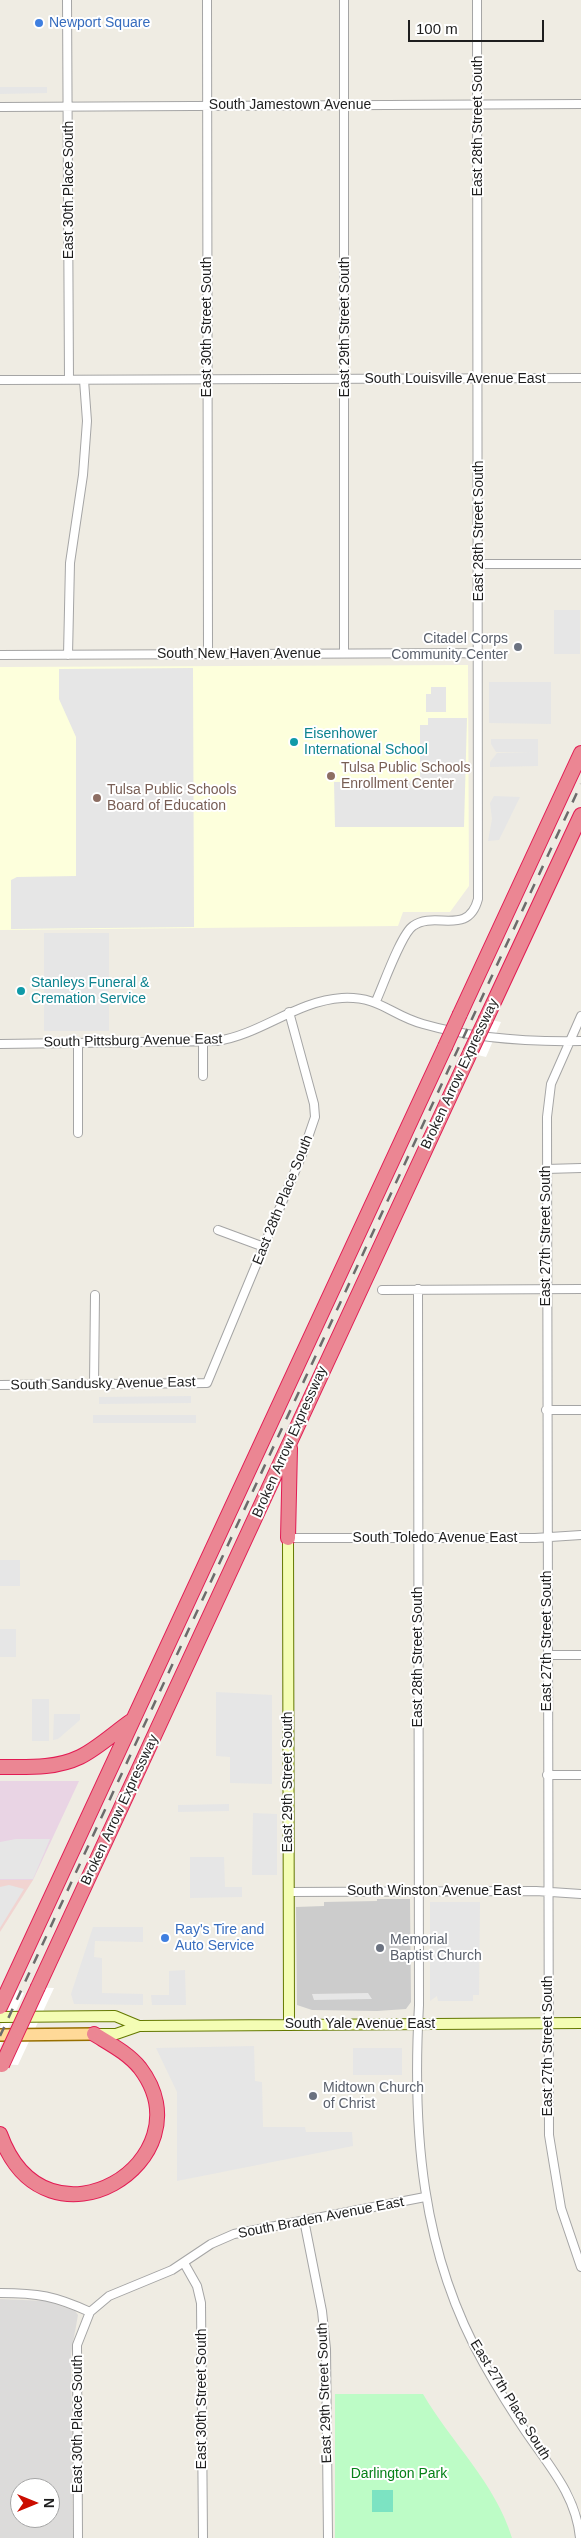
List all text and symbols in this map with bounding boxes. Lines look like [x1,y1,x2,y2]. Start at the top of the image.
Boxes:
scale bar [411,10,547,42]
place label: Newport Square [49,15,150,31]
marker: Newport Square [33,17,45,29]
text: 100 m [416,20,458,37]
street label: East 28th Street South [470,56,486,196]
street label: South Jamestown Avenue [209,97,371,113]
street label: East 30th Place South [61,121,77,259]
street label: East 30th Street South [199,257,215,397]
street label: East 29th Street South [337,257,353,397]
street label: South Louisville Avenue East [364,371,546,387]
street label: East 28th Street South [471,461,487,601]
place label: Citadel Corps Community Center [391,631,508,664]
marker: Citadel Corps Community Center [512,641,524,653]
street label: South New Haven Avenue [157,646,321,662]
place label: Eisenhower International School [304,726,428,759]
marker: Eisenhower International School [288,736,300,748]
place label: Tulsa Public Schools Enrollment Center [341,760,470,792]
marker: Tulsa Public Schools Enrollment Center [325,770,337,782]
place label: Tulsa Public Schools Board of Education [107,782,236,814]
marker: Tulsa Public Schools Board of Education [91,792,103,804]
place label: Stanleys Funeral & Cremation Service [31,975,149,1008]
marker: Stanleys Funeral & Cremation Service [15,985,27,997]
street label: Broken Arrow Expressway [418,996,502,1152]
street label: South Pittsburg Avenue East [43,1031,223,1051]
street label: East 28th Place South [249,1133,317,1267]
street label: East 27th Street South [538,1166,554,1306]
street label: Broken Arrow Expressway [249,1364,331,1520]
street label: South Sandusky Avenue East [10,1374,196,1394]
street label: South Toledo Avenue East [353,1530,517,1546]
street label: East 27th Street South [539,1571,555,1711]
street label: East 28th Street South [410,1587,426,1727]
street label: East 29th Street South [280,1712,296,1852]
street label: Broken Arrow Expressway [78,1732,162,1888]
street label: South Winston Avenue East [347,1883,521,1899]
place label: Ray's Tire and Auto Service [175,1922,264,1954]
marker: Ray's Tire and Auto Service [159,1932,171,1944]
place label: Memorial Baptist Church [390,1932,482,1964]
marker: Memorial Baptist Church [374,1942,386,1954]
street label: East 27th Street South [540,1976,556,2116]
street label: South Yale Avenue East [285,2016,435,2032]
place label: Midtown Church of Christ [323,2080,424,2112]
marker: Midtown Church of Christ [307,2090,319,2102]
street label: South Braden Avenue East [237,2194,405,2242]
street label: East 29th Street South [314,2322,336,2464]
street label: East 30th Street South [194,2329,210,2469]
street label: East 27th Place South [466,2337,554,2463]
street label: East 30th Place South [70,2355,86,2493]
park label: Darlington Park [351,2466,447,2482]
north arrow [10,2478,60,2528]
text: N [41,2498,57,2508]

